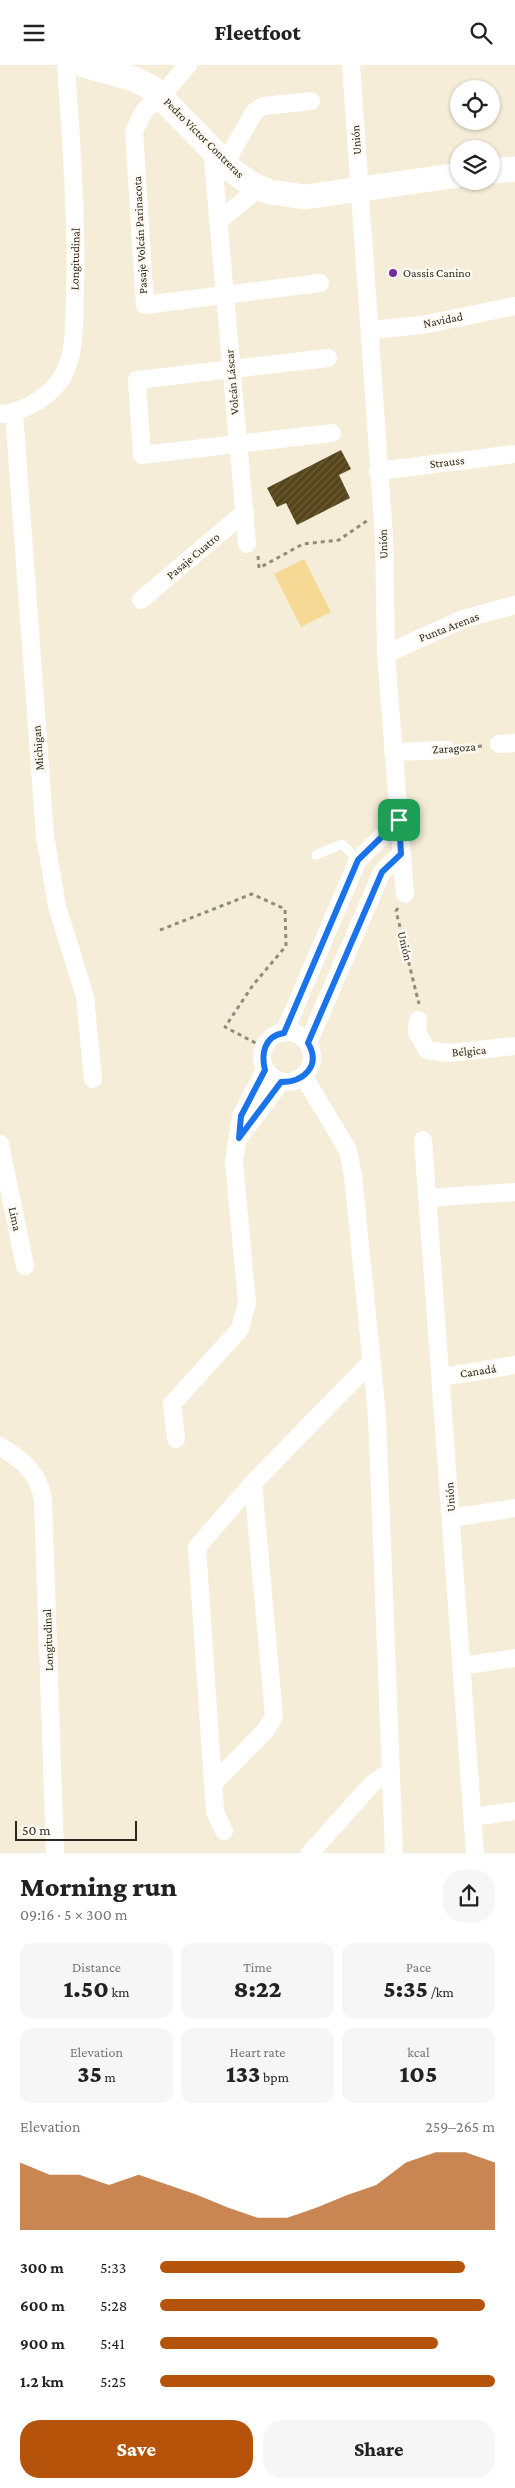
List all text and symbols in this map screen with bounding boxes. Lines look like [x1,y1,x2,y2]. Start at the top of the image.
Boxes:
icon: menu [20,19,48,47]
icon: search [467,19,495,47]
text: Fleetfoot [214,20,301,45]
map controls [450,80,500,190]
button: locate [450,80,500,130]
street label: Pedro Víctor Contreras [161,95,247,181]
street label: Unión [348,124,364,155]
button: layers [450,140,500,190]
street label: Pasaje Volcán Parinacota [130,175,150,294]
street label: Longitudinal [67,228,83,290]
place label: Oassis Canino [403,266,471,280]
marker: Oassis Canino [387,267,399,279]
street label: Navidad [422,309,465,331]
street label: Volcán Láscar [222,348,242,415]
street label: Strauss [429,453,465,471]
street label: Unión [375,528,391,559]
street label: Pasaje Cuatro [164,530,222,582]
street label: Punta Arenas [417,609,481,645]
street label: Michigan [29,724,47,771]
street label: Zaragoza [432,739,477,757]
pin [378,799,420,841]
icon: arrive [385,806,413,834]
street label: Unión [395,930,416,963]
street label: Bélgica [451,1042,487,1059]
street label: Lima [6,1206,24,1233]
street label: Canadá [459,1361,498,1381]
street label: Unión [442,1481,458,1512]
street label: Longitudinal [40,1609,56,1671]
scale bar [15,1818,138,1841]
text: 50 m [22,1822,50,1838]
button: share [443,1870,495,1922]
text: Morning run [20,1871,177,1902]
text: 09:16 · 5 × 300 m [20,1906,128,1923]
text: Distance [72,1959,121,1975]
text: Time [243,1959,272,1975]
text: Pace [406,1959,431,1975]
text: 1.50 [64,1975,109,2002]
text: 8:22 [233,1975,282,2002]
text: 5:35 [383,1975,428,2002]
text: km [109,1984,129,2000]
text: /km [428,1984,454,2000]
text: Elevation [70,2044,123,2060]
text: Heart rate [230,2044,285,2060]
text: kcal [407,2044,430,2060]
text: 35 [77,2060,102,2087]
text: 133 [226,2060,260,2087]
text: 105 [400,2060,437,2087]
text: m [102,2069,116,2085]
text: bpm [260,2069,289,2085]
text: Elevation [20,2118,81,2135]
text: 259–265 m [425,2118,495,2135]
text: 300 m [20,2259,64,2276]
text: 5:33 [100,2259,126,2276]
text: 600 m [20,2297,65,2314]
text: 5:28 [100,2297,127,2314]
text: 900 m [20,2335,65,2352]
text: 5:41 [100,2335,125,2352]
text: 1.2 km [20,2373,64,2390]
text: 5:25 [100,2373,126,2390]
button: Save [20,2420,253,2478]
button: Share [263,2420,495,2478]

